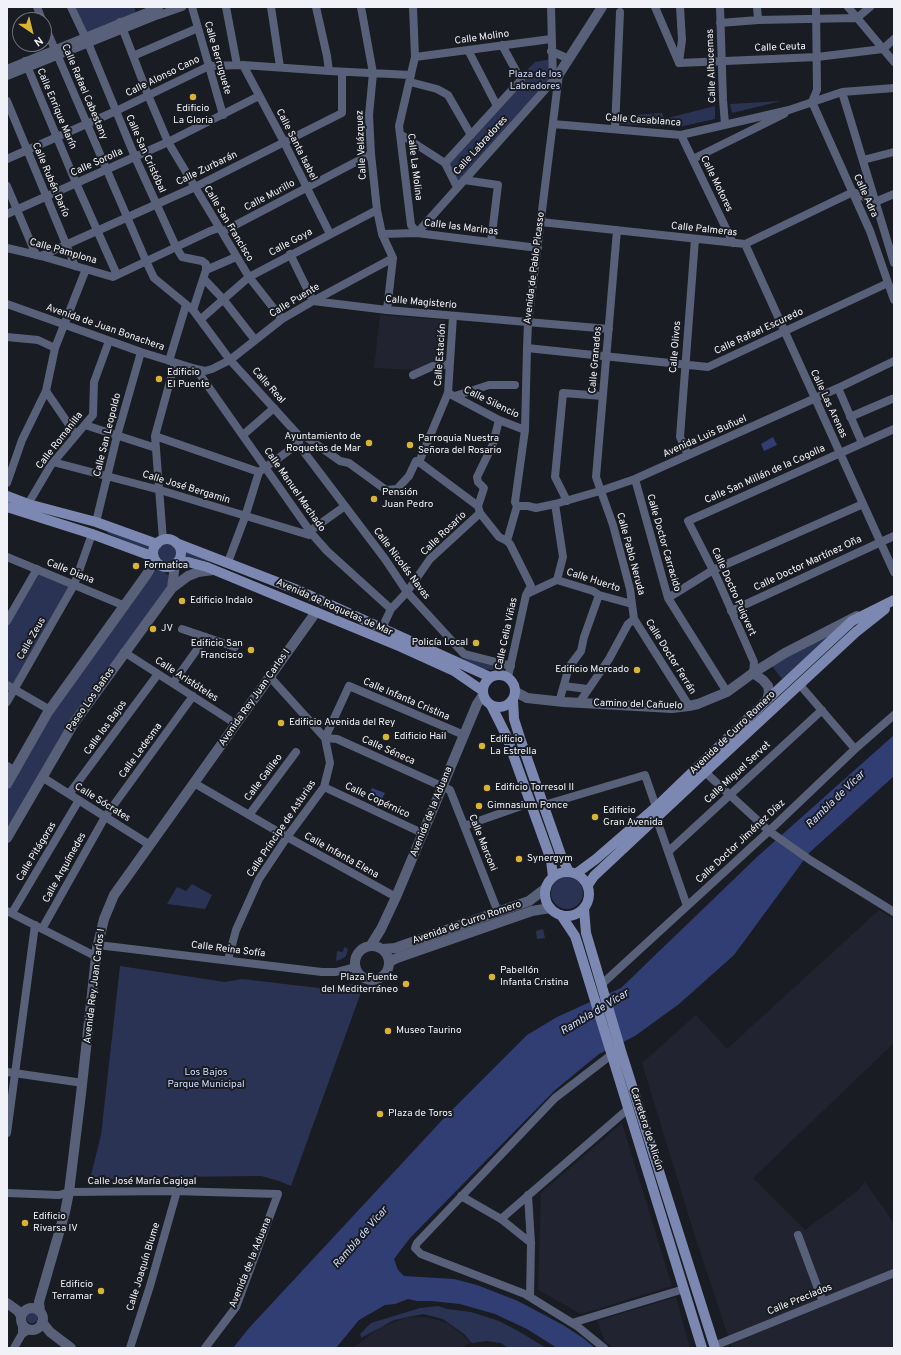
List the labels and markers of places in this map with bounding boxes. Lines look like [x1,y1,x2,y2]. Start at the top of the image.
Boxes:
marker: Edificio La Gloria [188,92,198,102]
place label: Edificio La Gloria [173,103,213,126]
place label: Edificio El Puente [167,367,210,390]
marker: Edificio El Puente [154,374,164,384]
place label: Ayuntamiento de Roquetas de Mar [285,431,361,454]
place label: Parroquia Nuestra Señora del Rosario [418,433,502,456]
marker: Ayuntamiento de Roquetas de Mar [364,438,374,448]
marker: Parroquia Nuestra Señora del Rosario [405,440,415,450]
place label: Pensión Juan Pedro [382,487,433,510]
marker: Pensión Juan Pedro [369,494,379,504]
place label: Formatica [144,560,188,572]
marker: Formatica [131,561,141,571]
place label: Edificio Indalo [190,595,253,607]
marker: Edificio Indalo [177,596,187,606]
place label: JV [161,623,173,635]
marker: JV [148,624,158,634]
place label: Policía Local [412,637,468,649]
place label: Edificio San Francisco [191,638,243,662]
marker: Policía Local [471,638,481,648]
marker: Edificio San Francisco [246,645,256,655]
place label: Edificio Mercado [555,664,629,676]
marker: Edificio Mercado [632,665,642,675]
place label: Edificio Avenida del Rey [289,717,395,729]
marker: Edificio Avenida del Rey [276,718,286,728]
place label: Edificio Hail [394,731,446,743]
marker: Edificio Hail [381,732,391,742]
place label: Edificio La Estrella [490,734,536,758]
marker: Edificio La Estrella [477,741,487,751]
place label: Edificio Torresol II [495,782,574,794]
marker: Edificio Torresol II [482,783,492,793]
place label: Gimnasium Ponce [487,800,568,812]
marker: Gimnasium Ponce [474,801,484,811]
place label: Edificio Gran Avenida [603,805,663,828]
marker: Edificio Gran Avenida [590,812,600,822]
place label: Synergym [527,853,573,865]
marker: Synergym [514,854,524,864]
place label: Pabellón Infanta Cristina [500,965,568,988]
place label: Plaza Fuente del Mediterráneo [321,972,398,996]
marker: Pabellón Infanta Cristina [487,972,497,982]
marker: Plaza Fuente del Mediterráneo [401,979,411,989]
place label: Museo Taurino [396,1025,462,1037]
marker: Museo Taurino [383,1026,393,1036]
place label: Plaza de Toros [388,1108,452,1120]
marker: Plaza de Toros [375,1109,385,1119]
place label: Edificio Rivarsa IV [33,1211,78,1234]
marker: Edificio Rivarsa IV [20,1218,30,1228]
place label: Edificio Terramar [52,1279,93,1302]
marker: Edificio Terramar [96,1286,106,1296]

